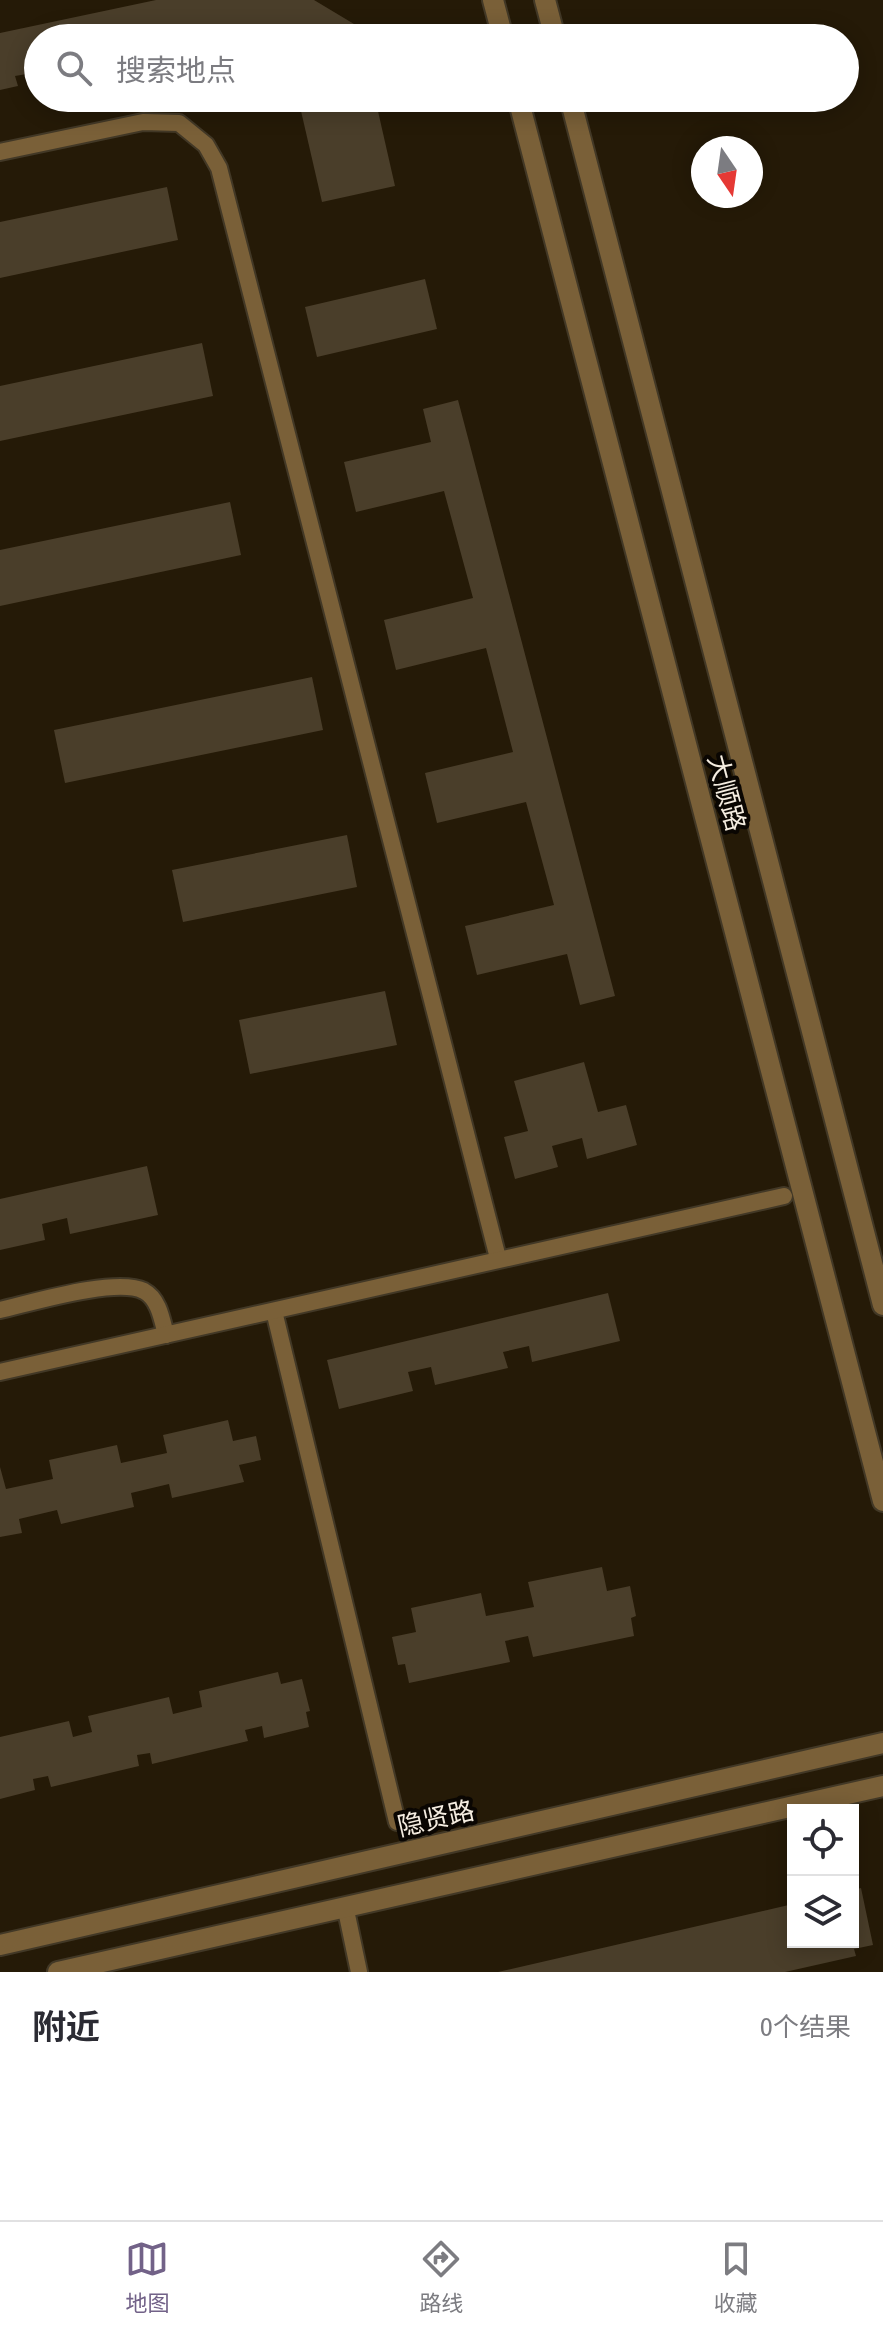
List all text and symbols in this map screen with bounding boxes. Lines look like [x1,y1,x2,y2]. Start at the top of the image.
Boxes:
search box [24,24,859,112]
icon: search [52,46,96,90]
text: 搜索地点 [116,53,236,89]
north arrow [691,136,763,208]
street label: 大顺路 [701,751,751,835]
street label: 隐贤路 [395,1795,477,1843]
map controls [787,1804,859,1948]
button: locate [787,1804,859,1876]
button: layers [787,1876,859,1948]
text: 附近 [32,2007,100,2048]
text: 0个结果 [759,2012,851,2043]
tab: 地图 [125,2237,169,2317]
tab: 路线 [419,2237,464,2317]
tab: 收藏 [714,2237,758,2317]

